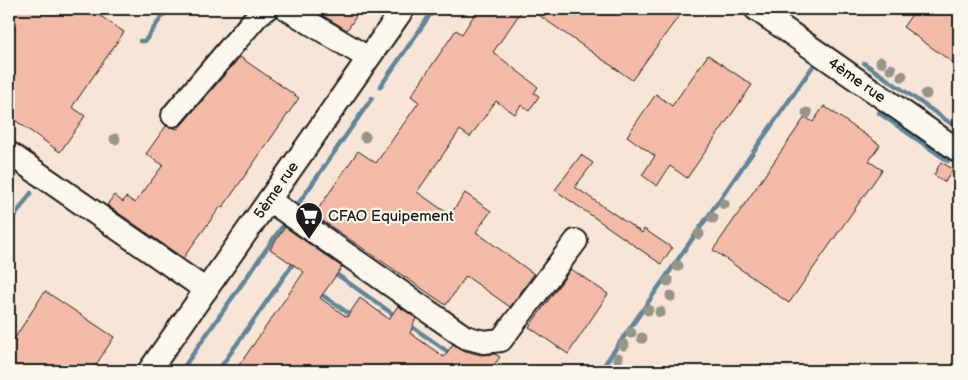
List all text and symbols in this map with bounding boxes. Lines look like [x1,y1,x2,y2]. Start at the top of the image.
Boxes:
street label: 4ème rue [824,54,889,107]
street label: 5ème rue [250,158,303,223]
supermarket icon: CFAO Equipement [294,201,324,240]
place label: CFAO Equipement [328,207,454,226]

